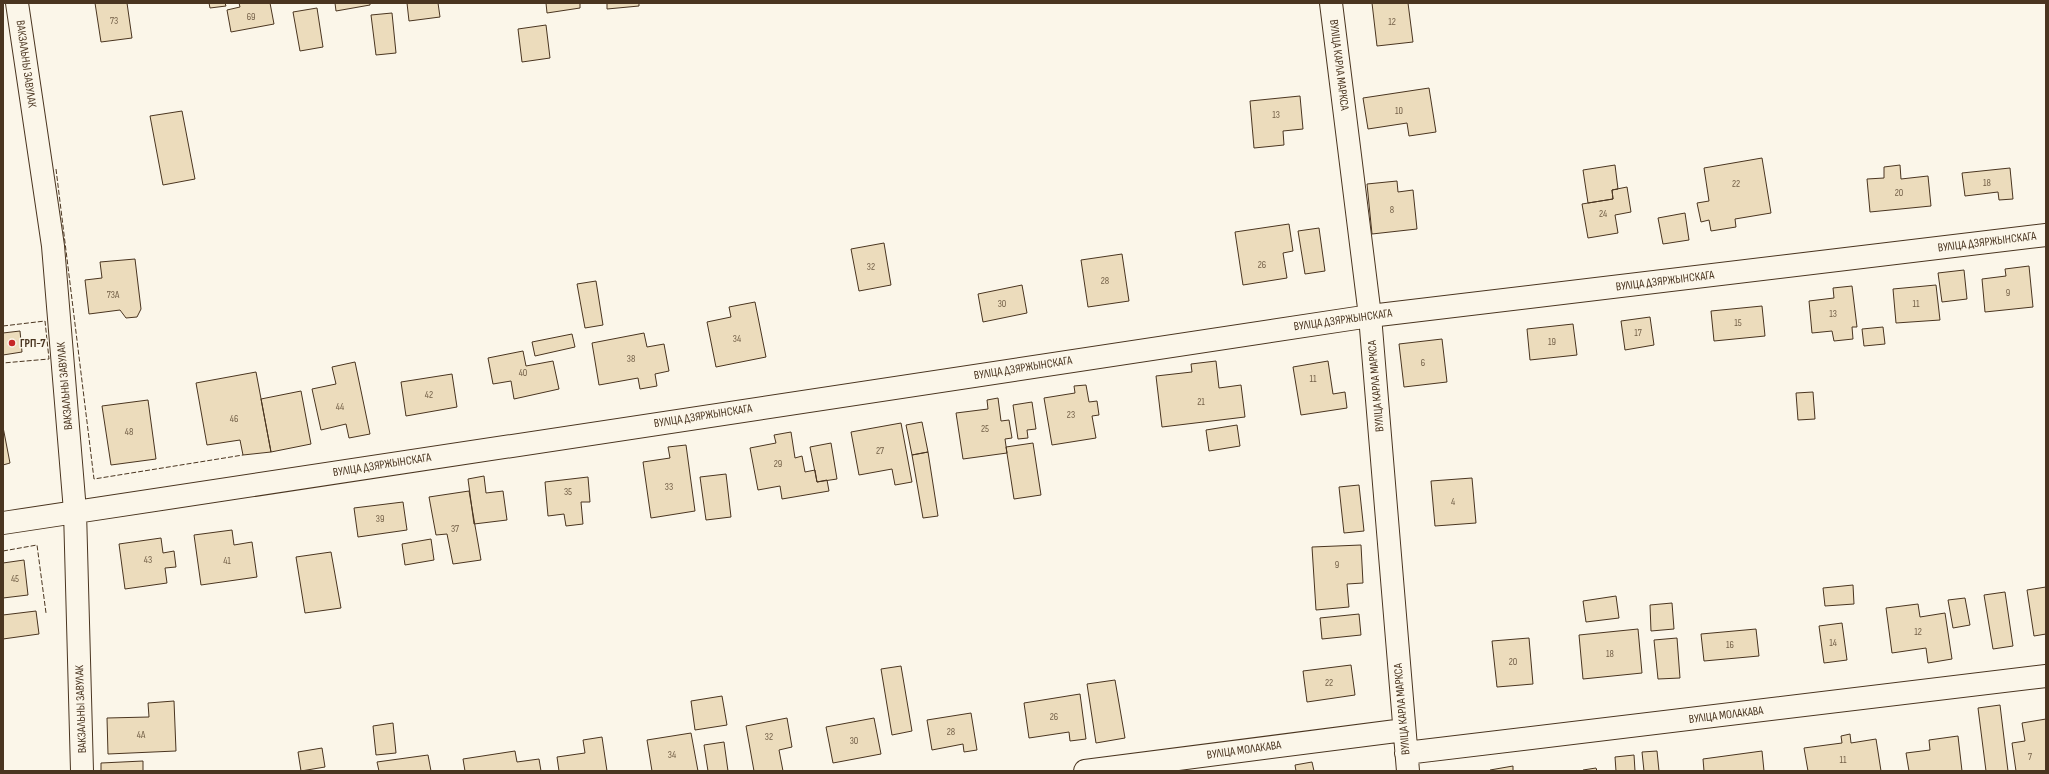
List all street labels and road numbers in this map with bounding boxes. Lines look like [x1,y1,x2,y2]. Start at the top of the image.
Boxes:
street label: ВАКЗАЛЬНЫ ЗАВУЛАК [12,19,40,109]
street label: ВУЛІЦА КАРЛА МАРКСА [1326,19,1352,112]
street label: ВУЛІЦА ДЗЯРЖЫНСКАГА [1937,228,2038,255]
street label: ВУЛІЦА ДЗЯРЖЫНСКАГА [1615,267,1716,294]
street label: ВУЛІЦА ДЗЯРЖЫНСКАГА [1293,306,1394,334]
street label: ВУЛІЦА КАРЛА МАРКСА [1364,339,1387,432]
street label: ВАКЗАЛЬНЫ ЗАВУЛАК [54,341,76,431]
street label: ВУЛІЦА ДЗЯРЖЫНСКАГА [973,353,1074,383]
street label: ВУЛІЦА ДЗЯРЖЫНСКАГА [653,401,754,431]
street label: ВУЛІЦА ДЗЯРЖЫНСКАГА [332,450,433,480]
street label: ВУЛІЦА КАРЛА МАРКСА [1390,662,1413,755]
street label: ВАКЗАЛЬНЫ ЗАВУЛАК [72,664,90,753]
street label: ВУЛІЦА МОЛАКАВА [1688,703,1765,727]
street label: ВУЛІЦА МОЛАКАВА [1206,737,1283,763]

